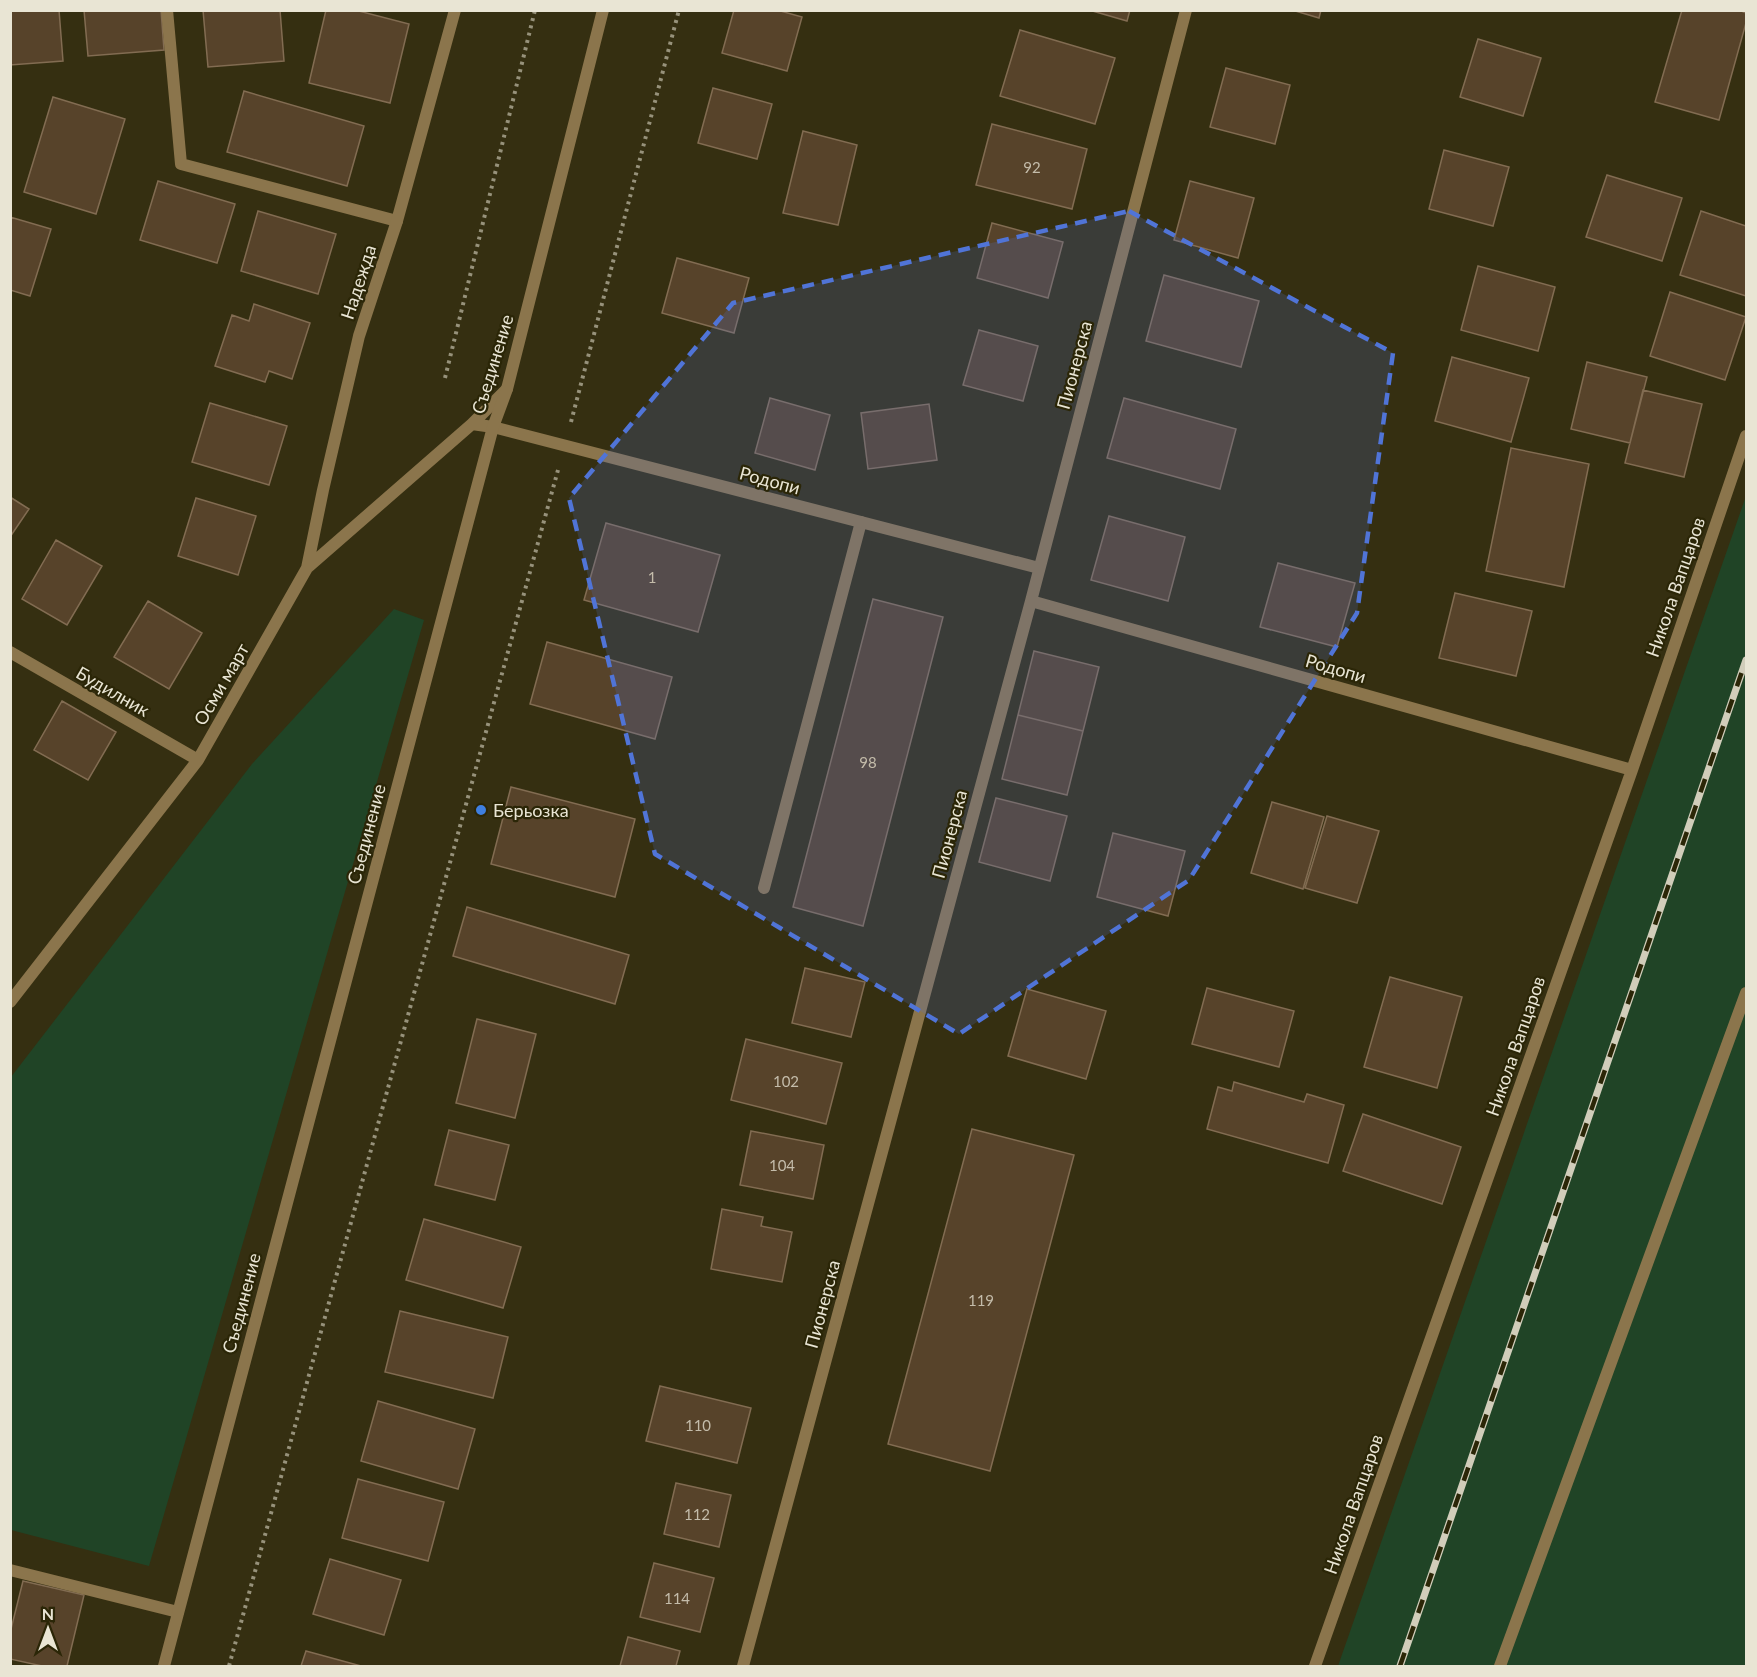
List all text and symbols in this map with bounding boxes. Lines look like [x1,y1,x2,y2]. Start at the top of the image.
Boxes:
house number: 92 [1023,158,1041,176]
street label: Надежда [336,242,380,322]
street label: Съединение [466,312,518,416]
street label: Пионерска [1052,319,1096,411]
street label: Родопи [737,461,803,499]
street label: Никола Вапцаров [1641,514,1709,660]
house number: 1 [648,568,656,586]
street label: Осми март [189,639,253,729]
street label: Родопи [1303,649,1369,687]
street label: Будилник [72,661,154,721]
house number: 98 [859,753,877,771]
street label: Съединение [342,782,390,886]
street label: Пионерска [927,788,971,880]
place label: Берьозка [493,799,569,821]
marker: Берьозка [474,803,488,817]
street label: Никола Вапцаров [1481,973,1549,1119]
house number: 102 [773,1072,799,1090]
house number: 104 [769,1156,795,1174]
street label: Съединение [217,1251,265,1355]
street label: Пионерска [800,1258,844,1350]
house number: 119 [968,1291,994,1309]
house number: 110 [685,1416,711,1434]
street label: Никола Вапцаров [1319,1431,1387,1577]
house number: 112 [684,1505,710,1523]
house number: 114 [664,1589,690,1607]
north arrow [18,1599,78,1659]
text: N [42,1604,54,1623]

